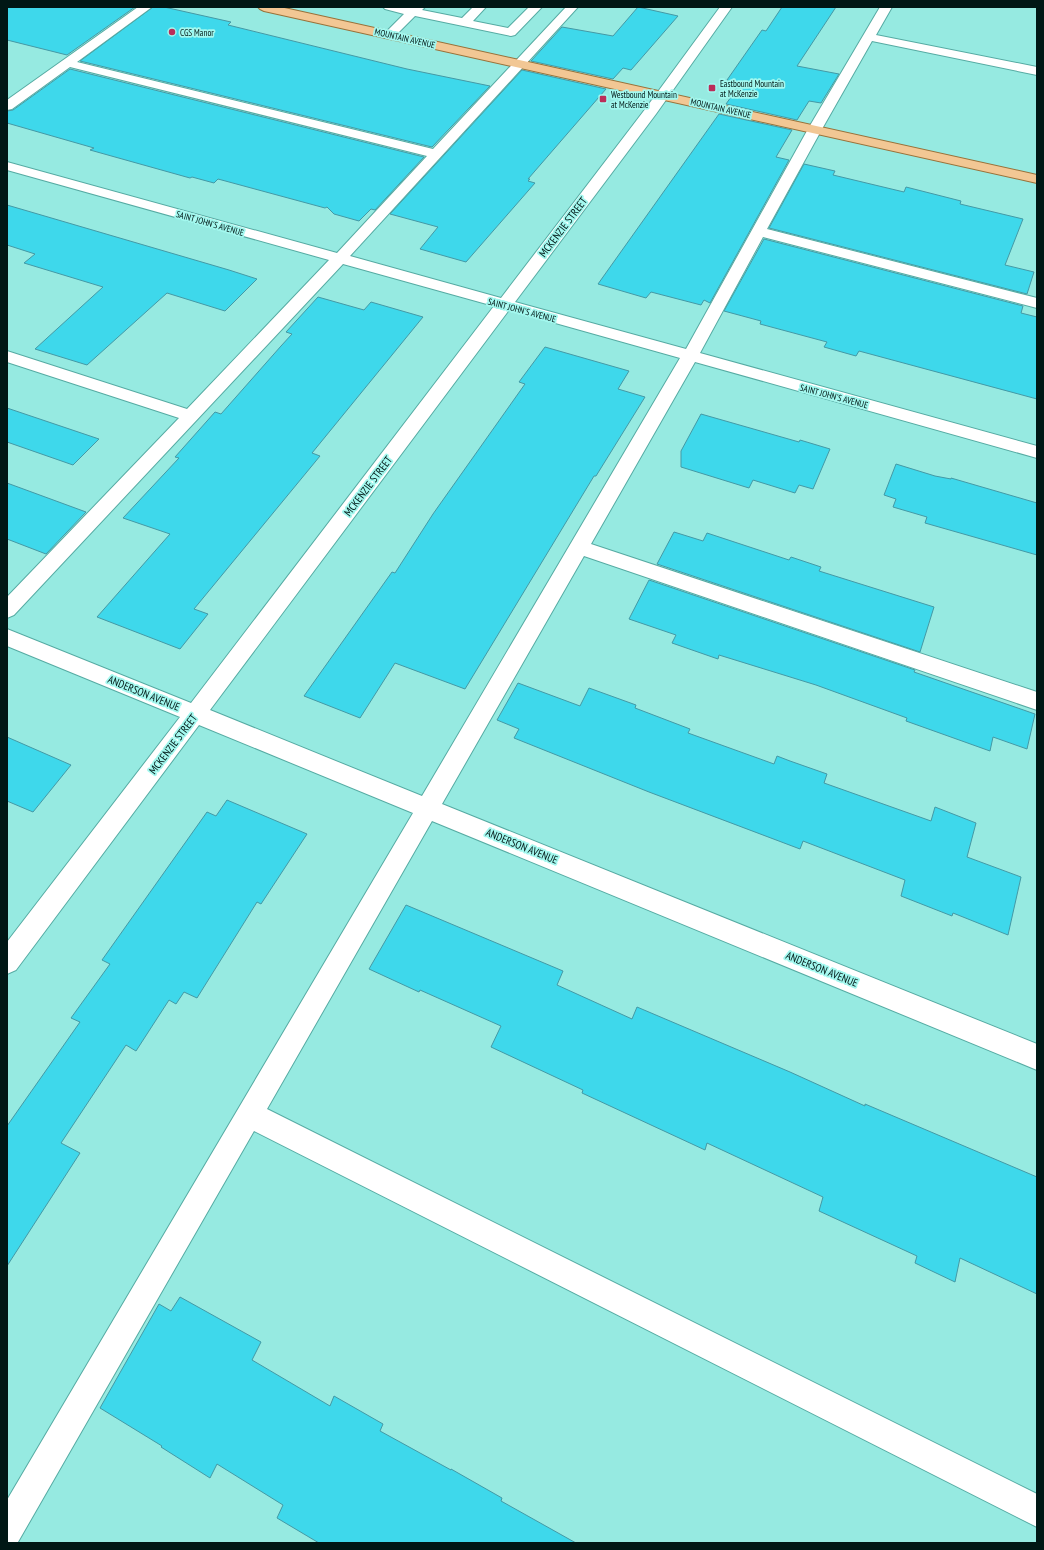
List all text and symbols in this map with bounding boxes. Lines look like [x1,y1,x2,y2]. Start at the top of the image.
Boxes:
street label: MOUNTAIN AVENUE [374,26,437,50]
marker: CGS Manor [167,27,177,37]
place label: CGS Manor [180,27,214,38]
place label: Eastbound Mountain at McKenzie [720,78,784,99]
marker: Eastbound Mountain at McKenzie [707,83,717,93]
place label: Westbound Mountain at McKenzie [611,89,677,110]
marker: Westbound Mountain at McKenzie [598,94,608,104]
street label: MOUNTAIN AVENUE [690,96,753,120]
street label: MCKENZIE STREET [536,194,590,260]
street label: SAINT JOHN'S AVENUE [175,208,245,238]
street label: SAINT JOHN'S AVENUE [487,296,557,324]
street label: SAINT JOHN'S AVENUE [799,382,869,410]
street label: MCKENZIE STREET [341,453,395,519]
street label: ANDERSON AVENUE [106,672,182,714]
street label: MCKENZIE STREET [146,711,200,777]
street label: ANDERSON AVENUE [484,825,560,867]
street label: ANDERSON AVENUE [784,948,860,990]

